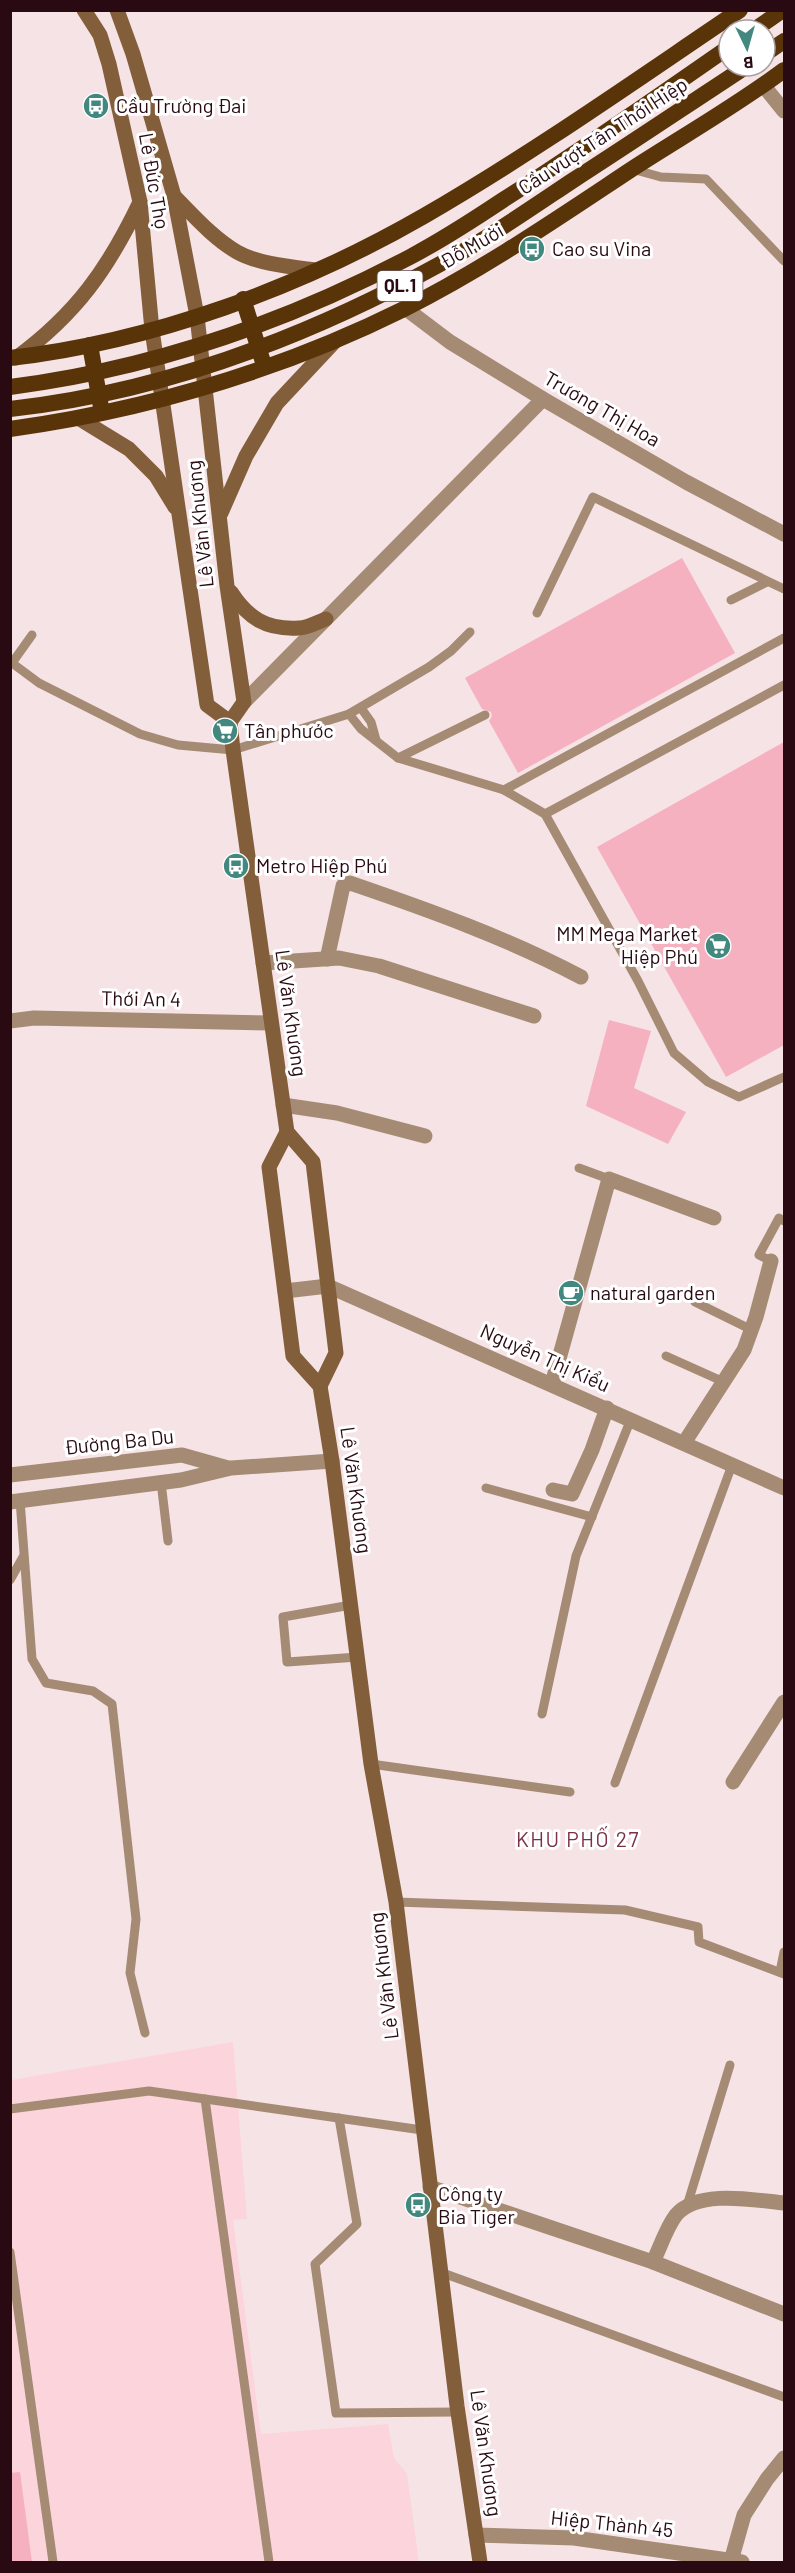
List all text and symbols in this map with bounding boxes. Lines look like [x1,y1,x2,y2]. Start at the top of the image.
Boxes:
north arrow [717,18,777,78]
text: B [743,54,754,73]
street label: Cầu vượt Tân Thới Hiệp [513,71,692,199]
bus stop icon: Cầu Trường Đai [81,91,111,121]
place label: Cầu Trường Đai [116,93,246,117]
street label: Lê Đức Thọ [135,131,175,231]
street label: Đỗ Mười [436,217,507,273]
bus stop icon: Cao su Vina [517,234,547,264]
place label: Cao su Vina [552,236,651,260]
road number: QL.1 [378,271,422,301]
street label: Trương Thị Hoa [540,365,665,451]
street label: Lê Văn Khương [180,459,218,589]
supermarket icon: Tân phước [210,716,240,746]
place label: Tân phước [244,718,334,742]
bus stop icon: Metro Hiệp Phú [221,851,251,881]
place label: Metro Hiệp Phú [256,853,387,877]
place label: MM Mega Market Hiệp Phú [556,921,698,968]
supermarket icon: MM Mega Market Hiệp Phú [703,931,733,961]
street label: Lê Văn Khương [271,948,313,1078]
street label: Thới An 4 [101,985,181,1011]
cafe icon: natural garden [556,1278,586,1308]
place label: natural garden [590,1280,715,1304]
street label: Nguyễn Thị Kiểu [477,1318,614,1396]
street label: Đường Ba Du [63,1423,175,1459]
street label: Lê Văn Khương [336,1425,378,1555]
district label: KHU PHỐ 27 [516,1826,640,1851]
street label: Lê Văn Khương [363,1911,403,2041]
place label: Công ty Bia Tiger [438,2181,515,2228]
bus stop icon: Công ty Bia Tiger [403,2190,433,2220]
street label: Lê Văn Khương [466,2388,508,2518]
street label: Hiệp Thành 45 [550,2505,675,2541]

